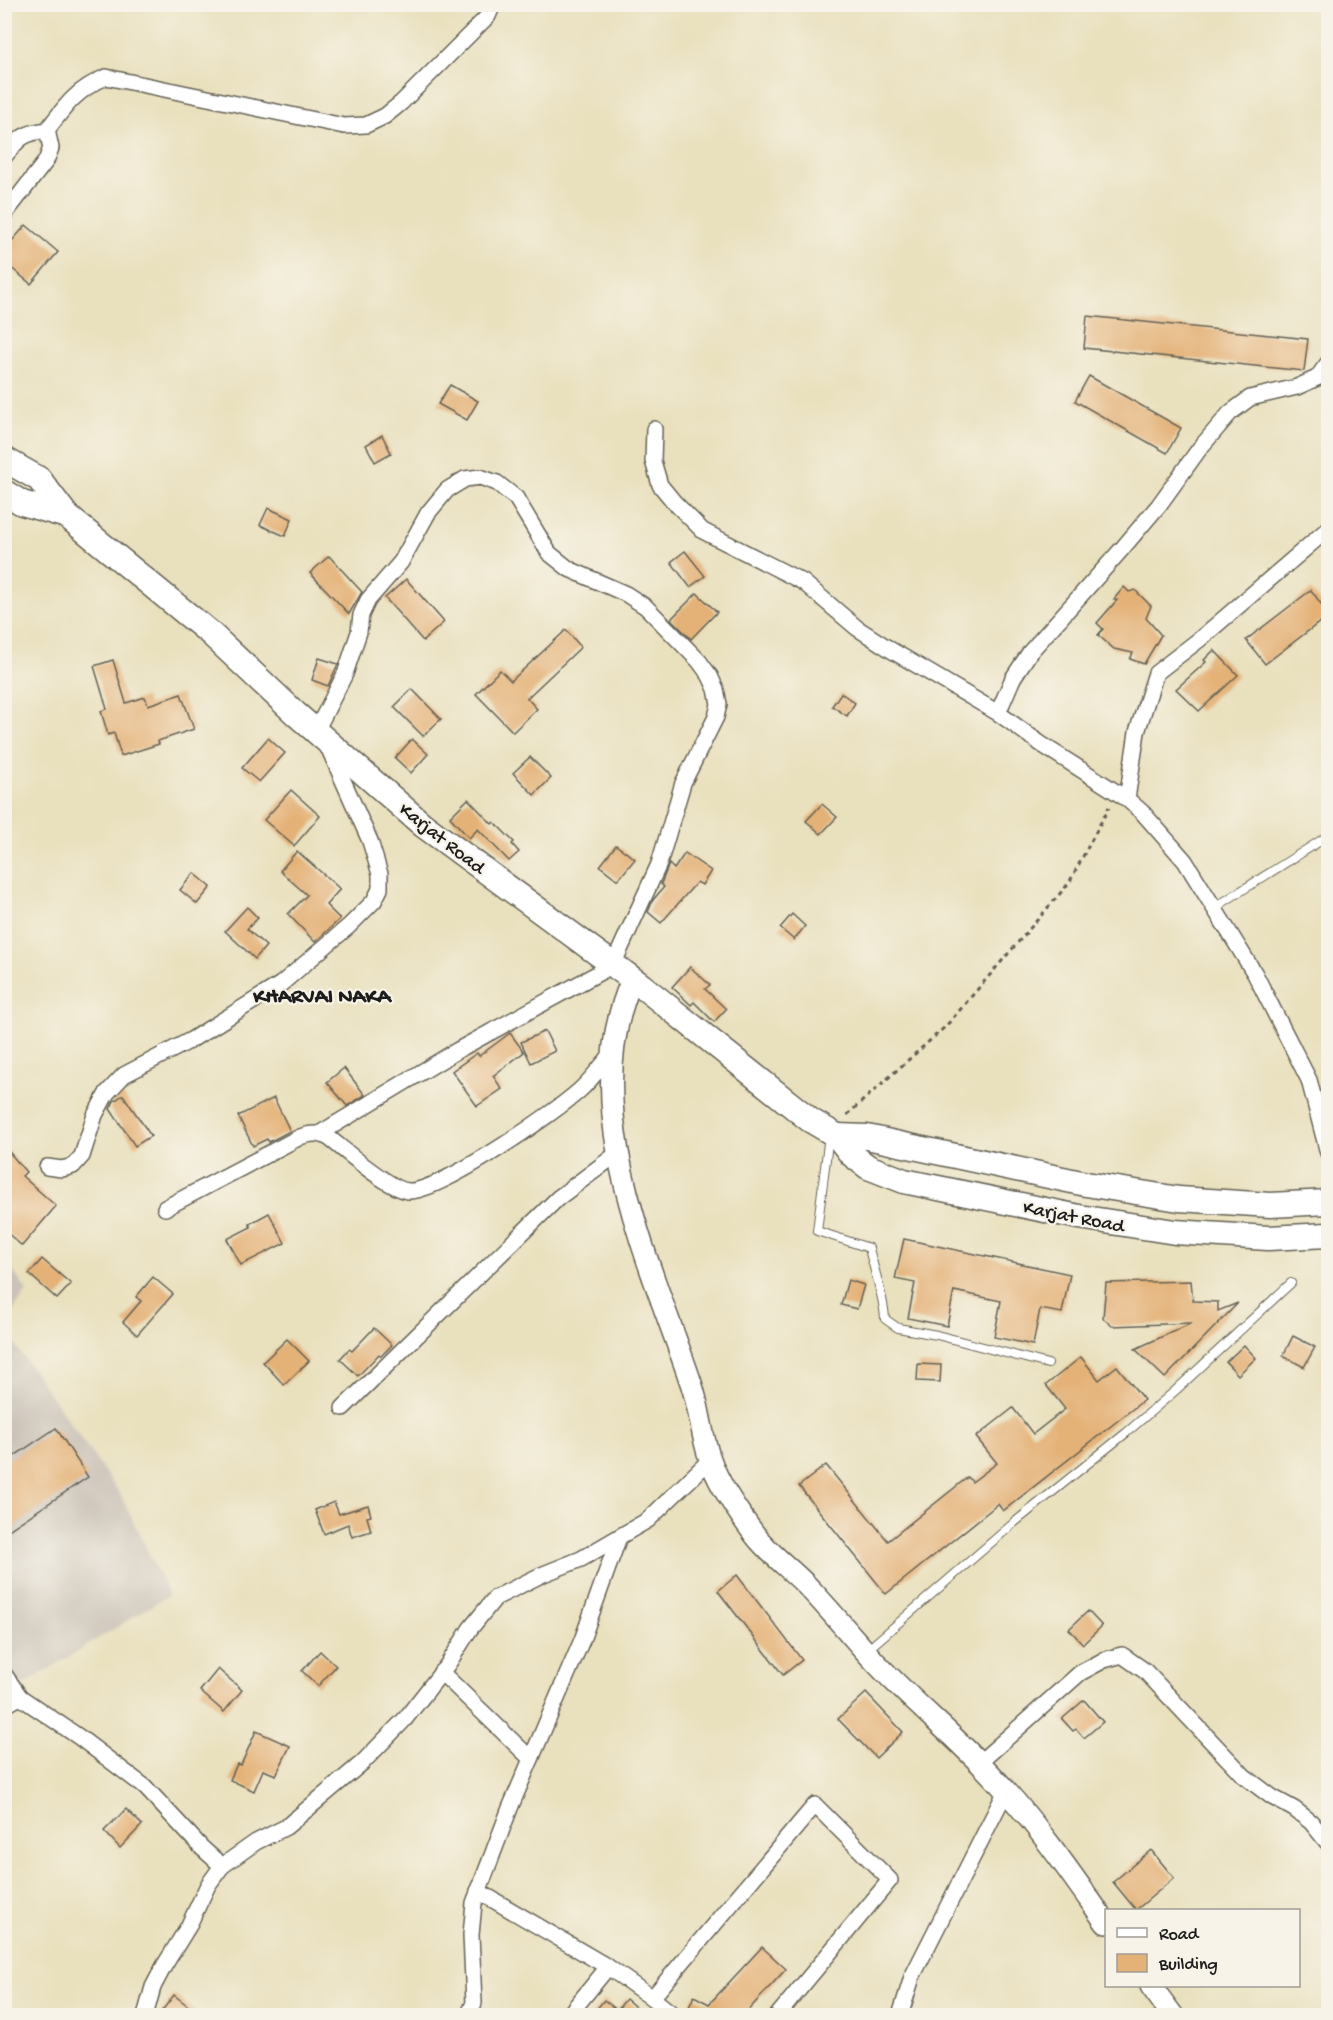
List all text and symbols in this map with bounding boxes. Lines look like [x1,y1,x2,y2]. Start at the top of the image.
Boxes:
street label: Karjat Road [393,799,490,882]
district label: KHARVAI NAKA [252,985,393,1011]
street label: Karjat Road [1021,1197,1128,1240]
legend [1105,1909,1300,1987]
text: Road [1159,1925,1200,1946]
text: Building [1158,1955,1218,1976]

